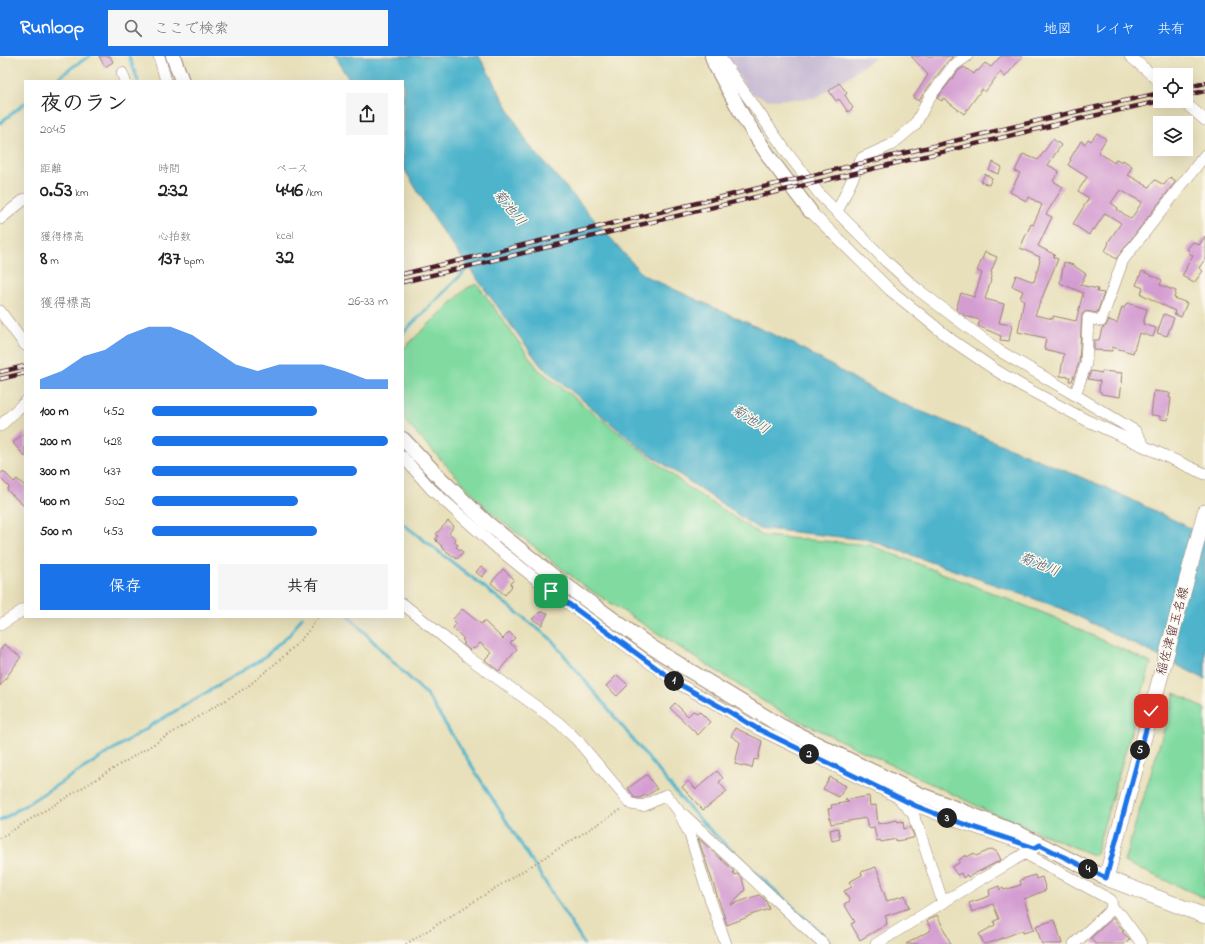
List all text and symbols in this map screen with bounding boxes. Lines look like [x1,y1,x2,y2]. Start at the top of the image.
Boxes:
search box [108,10,388,46]
text: Runloop [20,15,84,42]
icon: search [122,17,144,39]
text: ここで検索 [154,18,229,40]
text: 地図 [1044,19,1072,40]
text: レイヤ [1094,19,1135,40]
text: 共有 [1157,19,1185,40]
map controls [1153,68,1193,156]
button: locate [1153,68,1193,108]
text: 夜のラン [40,89,128,121]
button: share [346,93,388,135]
button: layers [1153,116,1193,156]
text: 20:45 [40,120,66,139]
text: 距離 [40,161,62,177]
text: 時間 [158,161,180,177]
text: ペース [276,161,308,177]
text: 0.53 [40,177,72,206]
text: 2:32 [158,177,188,206]
text: 4:46 [276,177,303,206]
text: km [72,185,89,201]
text: /km [303,185,323,201]
water label: 菊池川 [488,185,530,231]
text: kcal [276,228,294,244]
text: 獲得標高 [40,229,84,245]
text: 心拍数 [158,229,191,245]
text: 32 [276,244,294,273]
text: 8 [40,245,48,274]
text: 137 [158,245,181,274]
text: m [48,253,59,269]
text: bpm [181,253,204,269]
text: 26–33 m [348,292,388,311]
text: 獲得標高 [40,294,92,313]
water label: 菊池川 [727,400,773,440]
text: 100 m [40,402,69,421]
text: 4:52 [104,402,124,421]
text: 200 m [40,432,71,451]
text: 4:28 [104,432,122,451]
text: 300 m [40,462,70,481]
text: 4:37 [104,462,121,481]
text: 400 m [40,492,70,511]
text: 5:02 [104,492,125,511]
text: 500 m [40,522,72,541]
text: 4:53 [104,522,123,541]
water label: 菊池川 [1016,547,1062,583]
button: 保存 [40,564,210,610]
button: 共有 [218,564,388,610]
pin [534,574,568,608]
icon: arrive [540,580,562,602]
street label: 稲佐津留玉名線 [1152,584,1194,677]
pin: 1 [664,671,684,691]
text: 1 [672,673,676,689]
pin [1134,694,1168,728]
icon: check [1140,700,1162,722]
pin: 5 [1130,740,1150,760]
text: 5 [1137,742,1143,758]
pin: 2 [799,744,819,764]
text: 2 [806,746,812,762]
pin: 3 [937,808,957,828]
text: 3 [945,810,949,826]
pin: 4 [1078,859,1098,879]
text: 4 [1086,861,1090,877]

